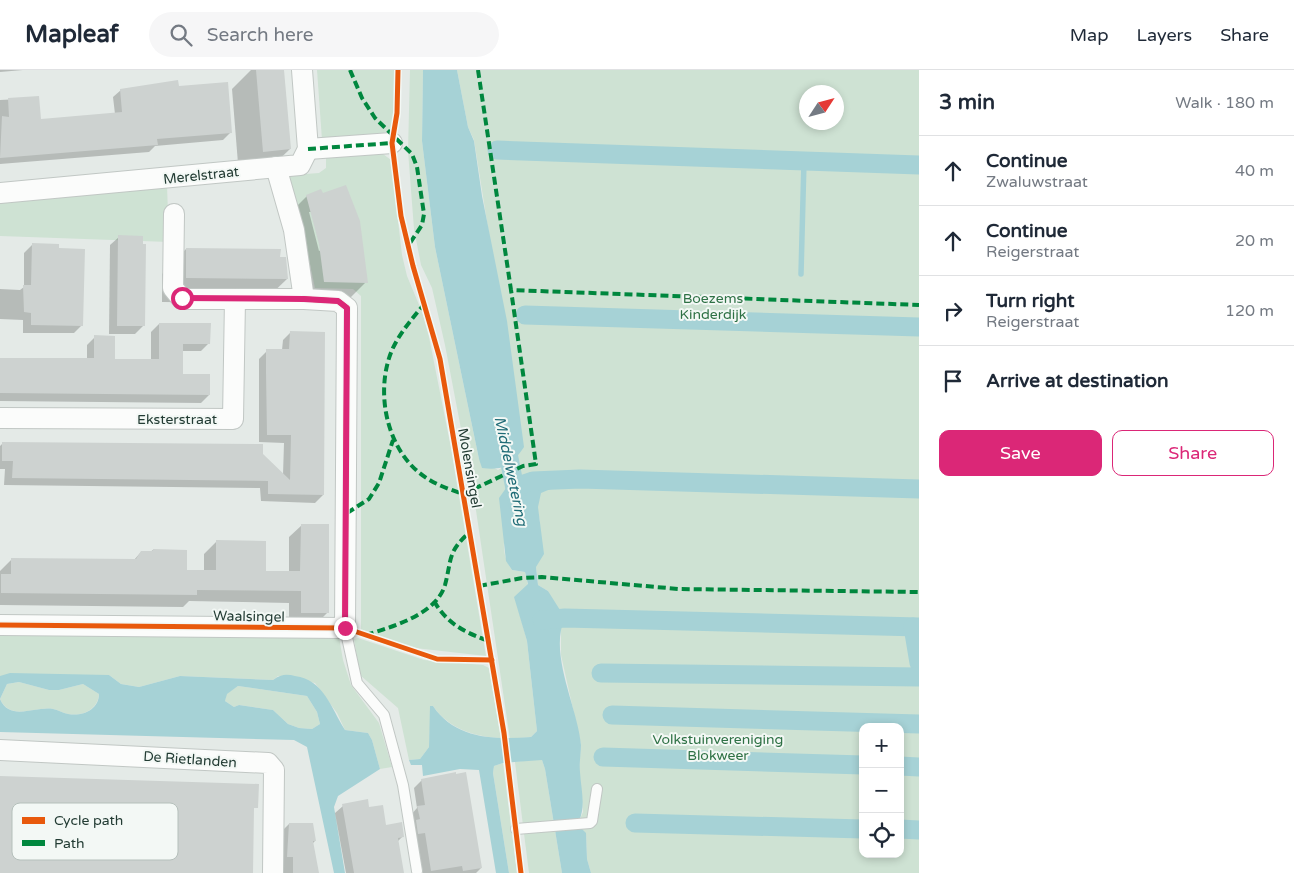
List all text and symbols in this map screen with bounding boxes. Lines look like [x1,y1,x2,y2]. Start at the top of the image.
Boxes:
search box [149,12,499,57]
text: Mapleaf [25,20,119,49]
icon: search [167,21,195,49]
text: Search here [207,24,314,46]
text: Map [1070,24,1109,46]
text: Layers [1137,24,1192,46]
text: Share [1220,24,1269,46]
north arrow [799,85,844,130]
text: 3 min [939,90,995,115]
text: Walk · 180 m [1175,93,1274,113]
text: Continue [986,150,1068,172]
icon: ahead [939,157,967,185]
text: 40 m [1235,161,1274,181]
street label: Merelstraat [162,163,240,188]
text: Zwaluwstraat [986,172,1088,192]
text: Continue [986,220,1068,242]
icon: ahead [939,227,967,255]
text: 20 m [1235,231,1274,251]
text: Reigerstraat [986,242,1079,262]
route start [171,287,194,310]
park label: Boezems Kinderdijk [680,290,747,323]
text: Turn right [986,290,1074,312]
icon: right [939,297,967,325]
text: 120 m [1225,301,1274,321]
text: Reigerstraat [986,312,1079,332]
icon: arrive [939,367,967,395]
text: Arrive at destination [986,370,1169,392]
street label: Eksterstraat [137,411,218,428]
water label: Middelwetering [491,414,532,529]
street label: Molensingel [454,427,485,509]
button: Save [939,430,1102,476]
button: Share [1112,430,1274,476]
street label: Waalsingel [213,607,285,626]
route end [334,617,357,640]
map controls [859,723,904,858]
button: + [859,723,904,768]
park label: Volkstuinvereniging Blokweer [653,731,783,764]
street label: De Rietlanden [143,748,237,771]
button: − [859,768,904,813]
legend [12,803,178,860]
text: Cycle path [54,812,123,829]
button: locate [859,813,904,858]
text: Path [54,835,85,852]

